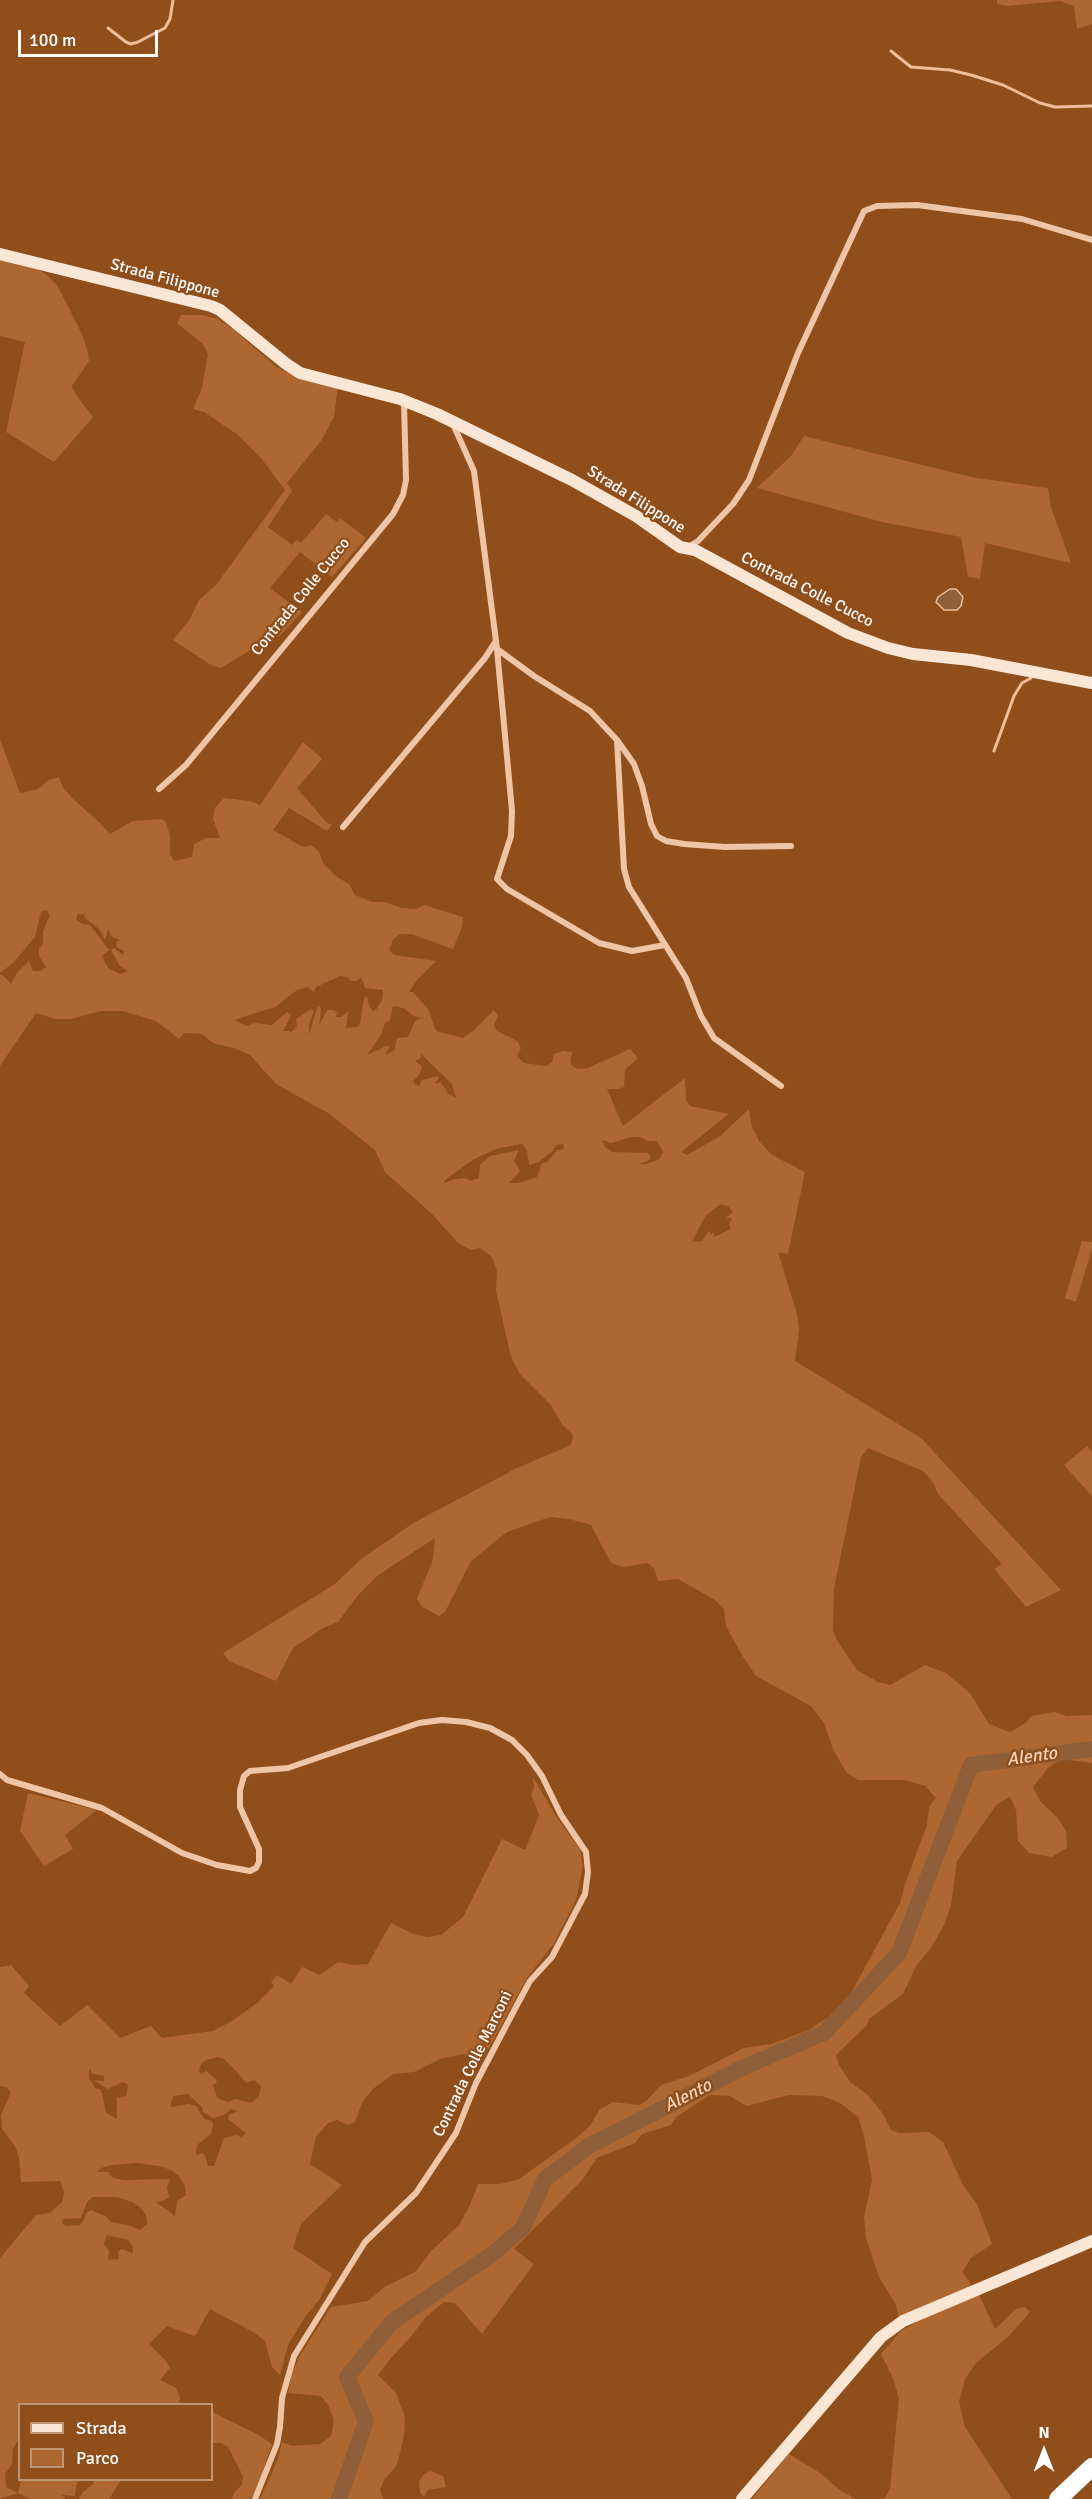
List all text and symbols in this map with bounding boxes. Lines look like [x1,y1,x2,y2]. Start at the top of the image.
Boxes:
scale bar [21,18,160,56]
text: 100 m [29,29,76,51]
street label: Strada Filippone [108,255,222,303]
street label: Strada Filippone [583,462,689,538]
street label: Contrada Colle Cucco [248,534,354,660]
street label: Contrada Colle Cucco [738,548,876,632]
water label: Alento [1006,1743,1058,1771]
street label: Contrada Colle Marconi [429,1988,517,2140]
water label: Alento [661,2075,715,2117]
legend [18,2403,213,2481]
text: Strada [76,2417,127,2439]
north arrow [1014,2421,1074,2481]
text: N [1038,2423,1050,2443]
text: Parco [76,2447,119,2469]

